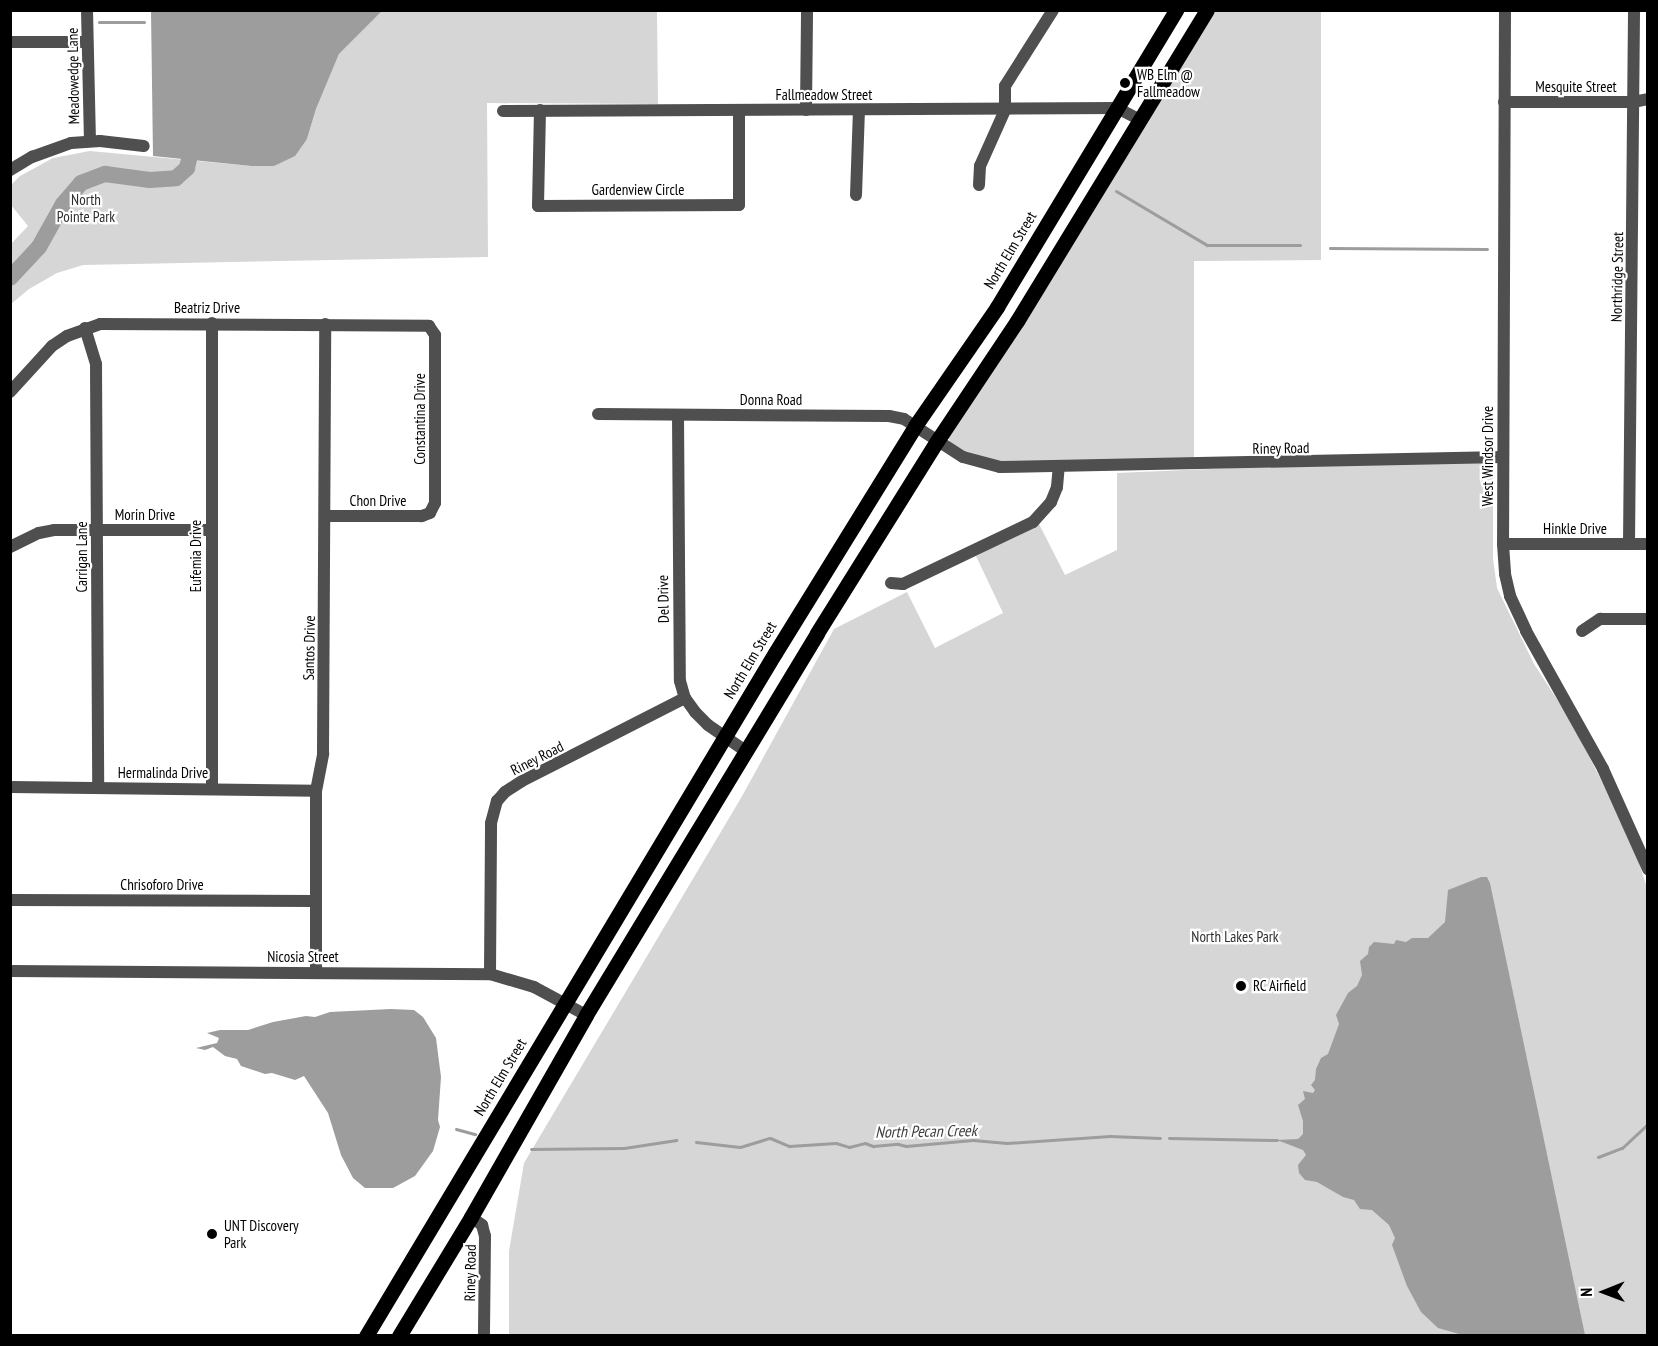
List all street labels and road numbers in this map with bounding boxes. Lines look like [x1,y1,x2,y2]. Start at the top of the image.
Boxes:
street label: Meadowedge Lane [63,28,83,124]
street label: Mesquite Street [1535,78,1617,96]
street label: Fallmeadow Street [775,86,873,104]
street label: Gardenview Circle [591,181,685,199]
street label: North Elm Street [980,208,1040,292]
street label: Northridge Street [1607,232,1627,322]
street label: Beatriz Drive [174,299,240,317]
street label: Constantina Drive [411,373,429,465]
street label: Donna Road [740,391,802,409]
street label: West Windsor Drive [1479,406,1497,506]
street label: Riney Road [1252,439,1310,457]
street label: Chon Drive [350,492,406,510]
street label: Morin Drive [115,506,175,524]
street label: Eufemia Drive [187,520,205,592]
street label: Hinkle Drive [1543,520,1607,538]
street label: Carrigan Lane [73,521,91,593]
street label: Del Drive [654,575,672,623]
street label: Santos Drive [299,615,319,681]
street label: North Elm Street [720,618,780,702]
street label: Riney Road [507,737,567,779]
street label: Hermalinda Drive [118,764,208,782]
street label: Chrisoforo Drive [120,876,204,894]
street label: Nicosia Street [267,948,339,966]
street label: North Elm Street [470,1035,530,1119]
street label: Riney Road [461,1244,479,1302]

